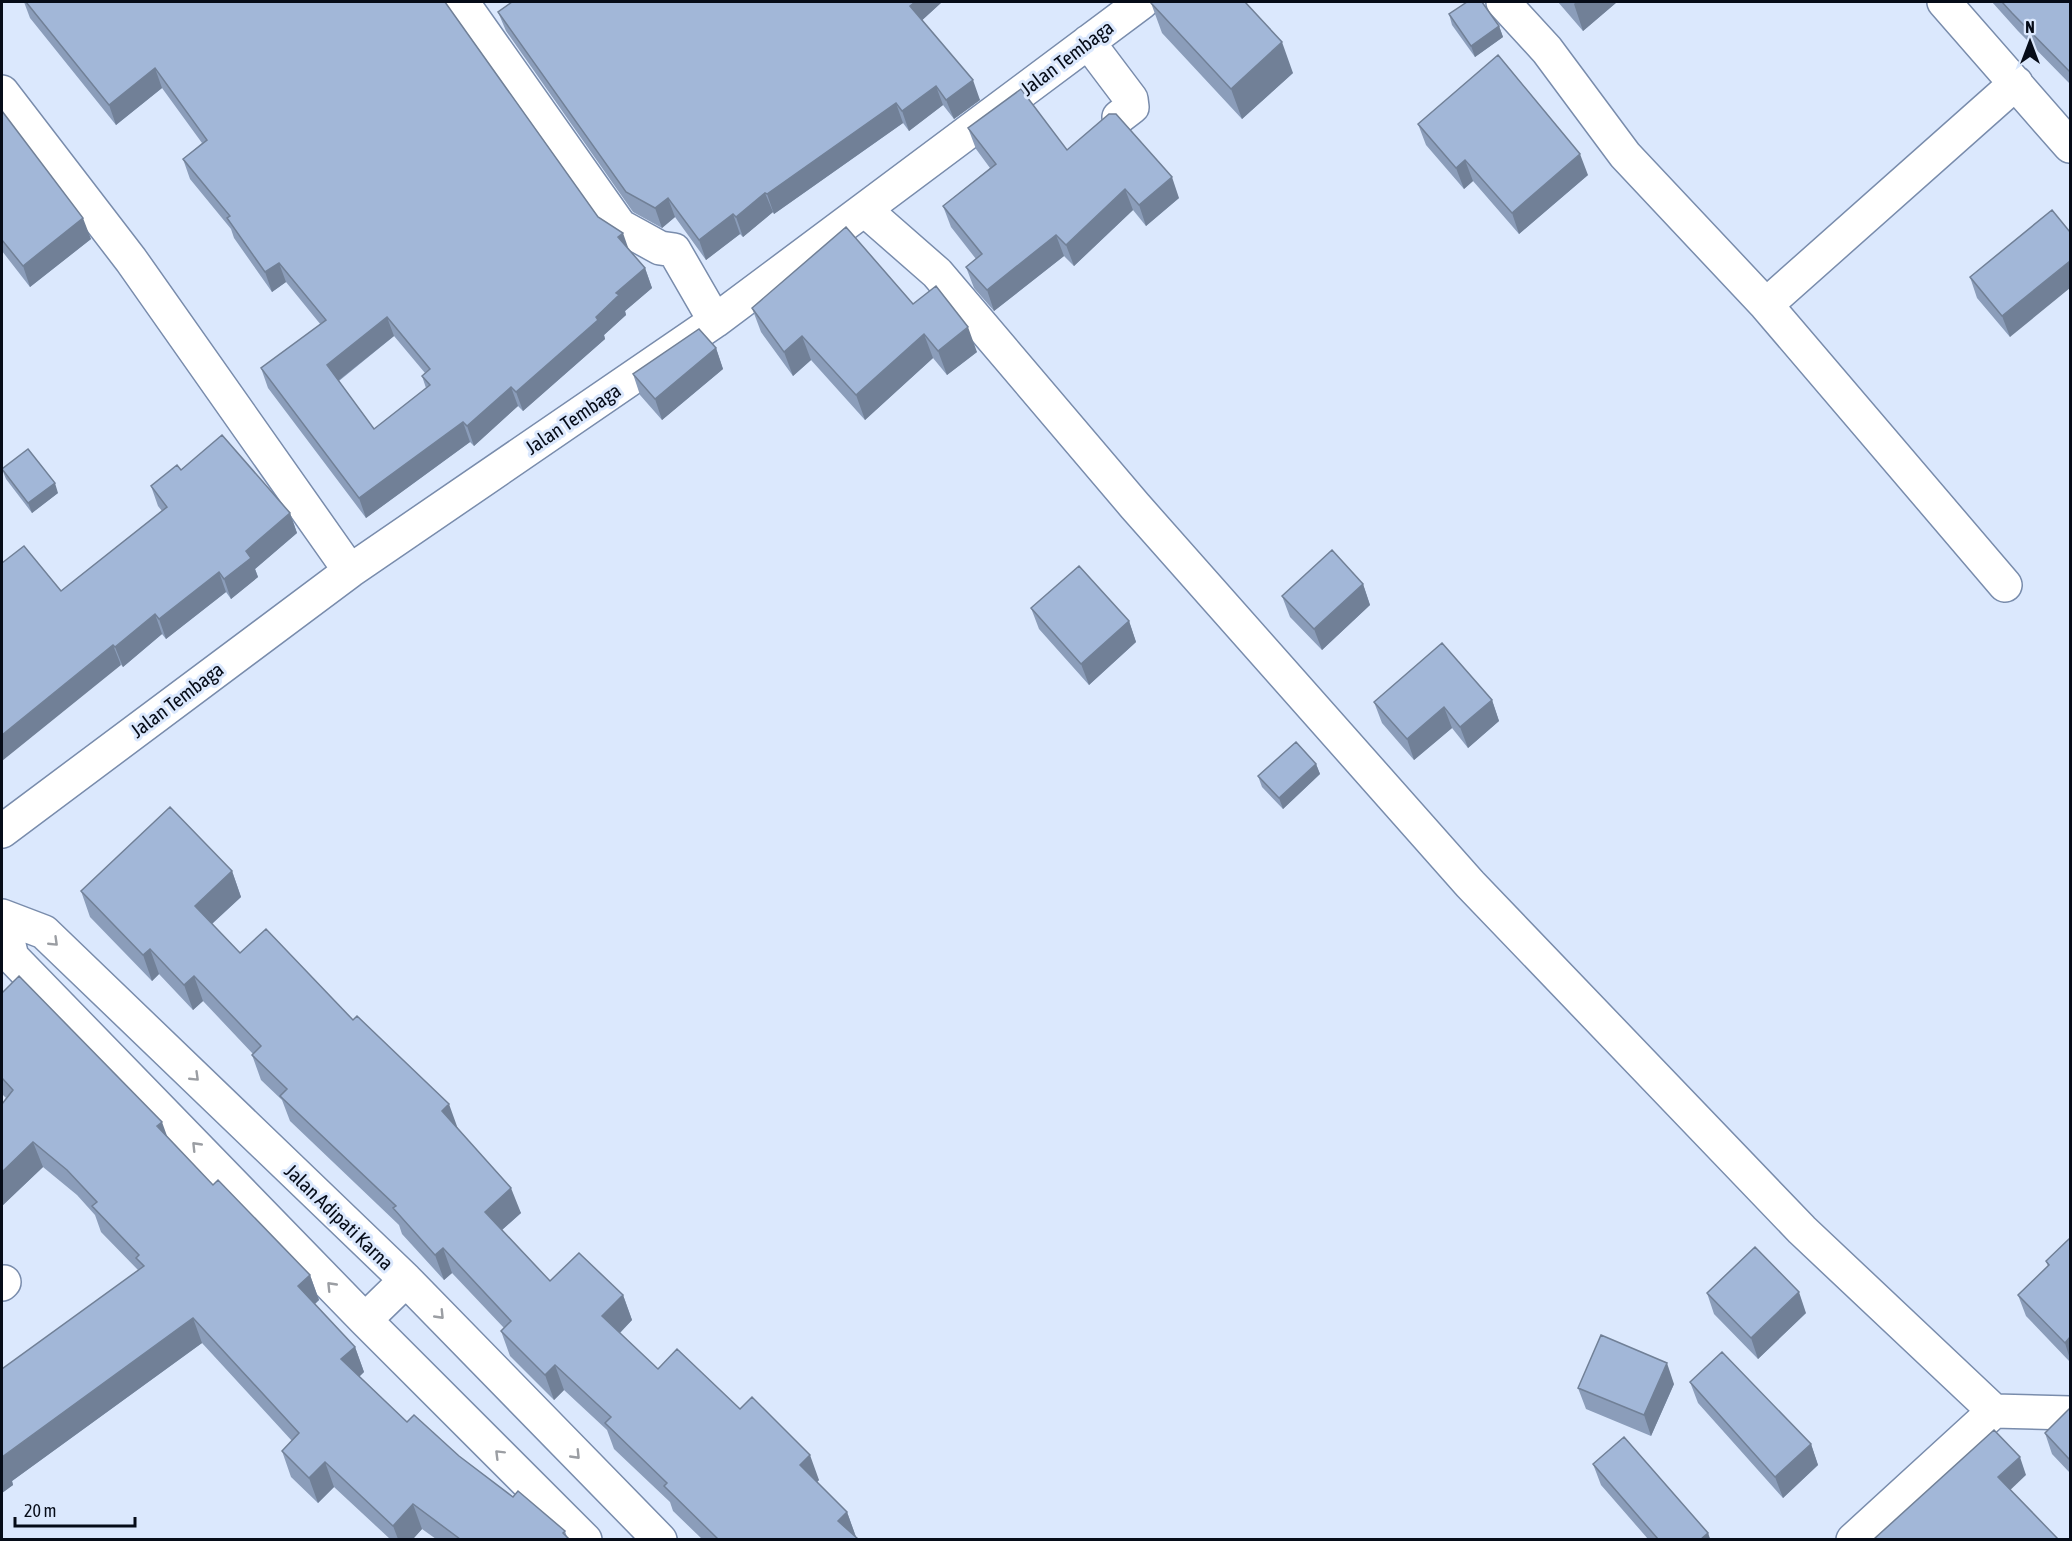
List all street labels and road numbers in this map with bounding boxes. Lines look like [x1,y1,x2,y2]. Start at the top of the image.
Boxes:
street label: Jalan Tembaga [1016,15,1118,100]
street label: Jalan Tembaga [521,378,625,459]
street label: Jalan Tembaga [126,657,228,742]
street label: Jalan Adipati Karna [280,1159,398,1274]

